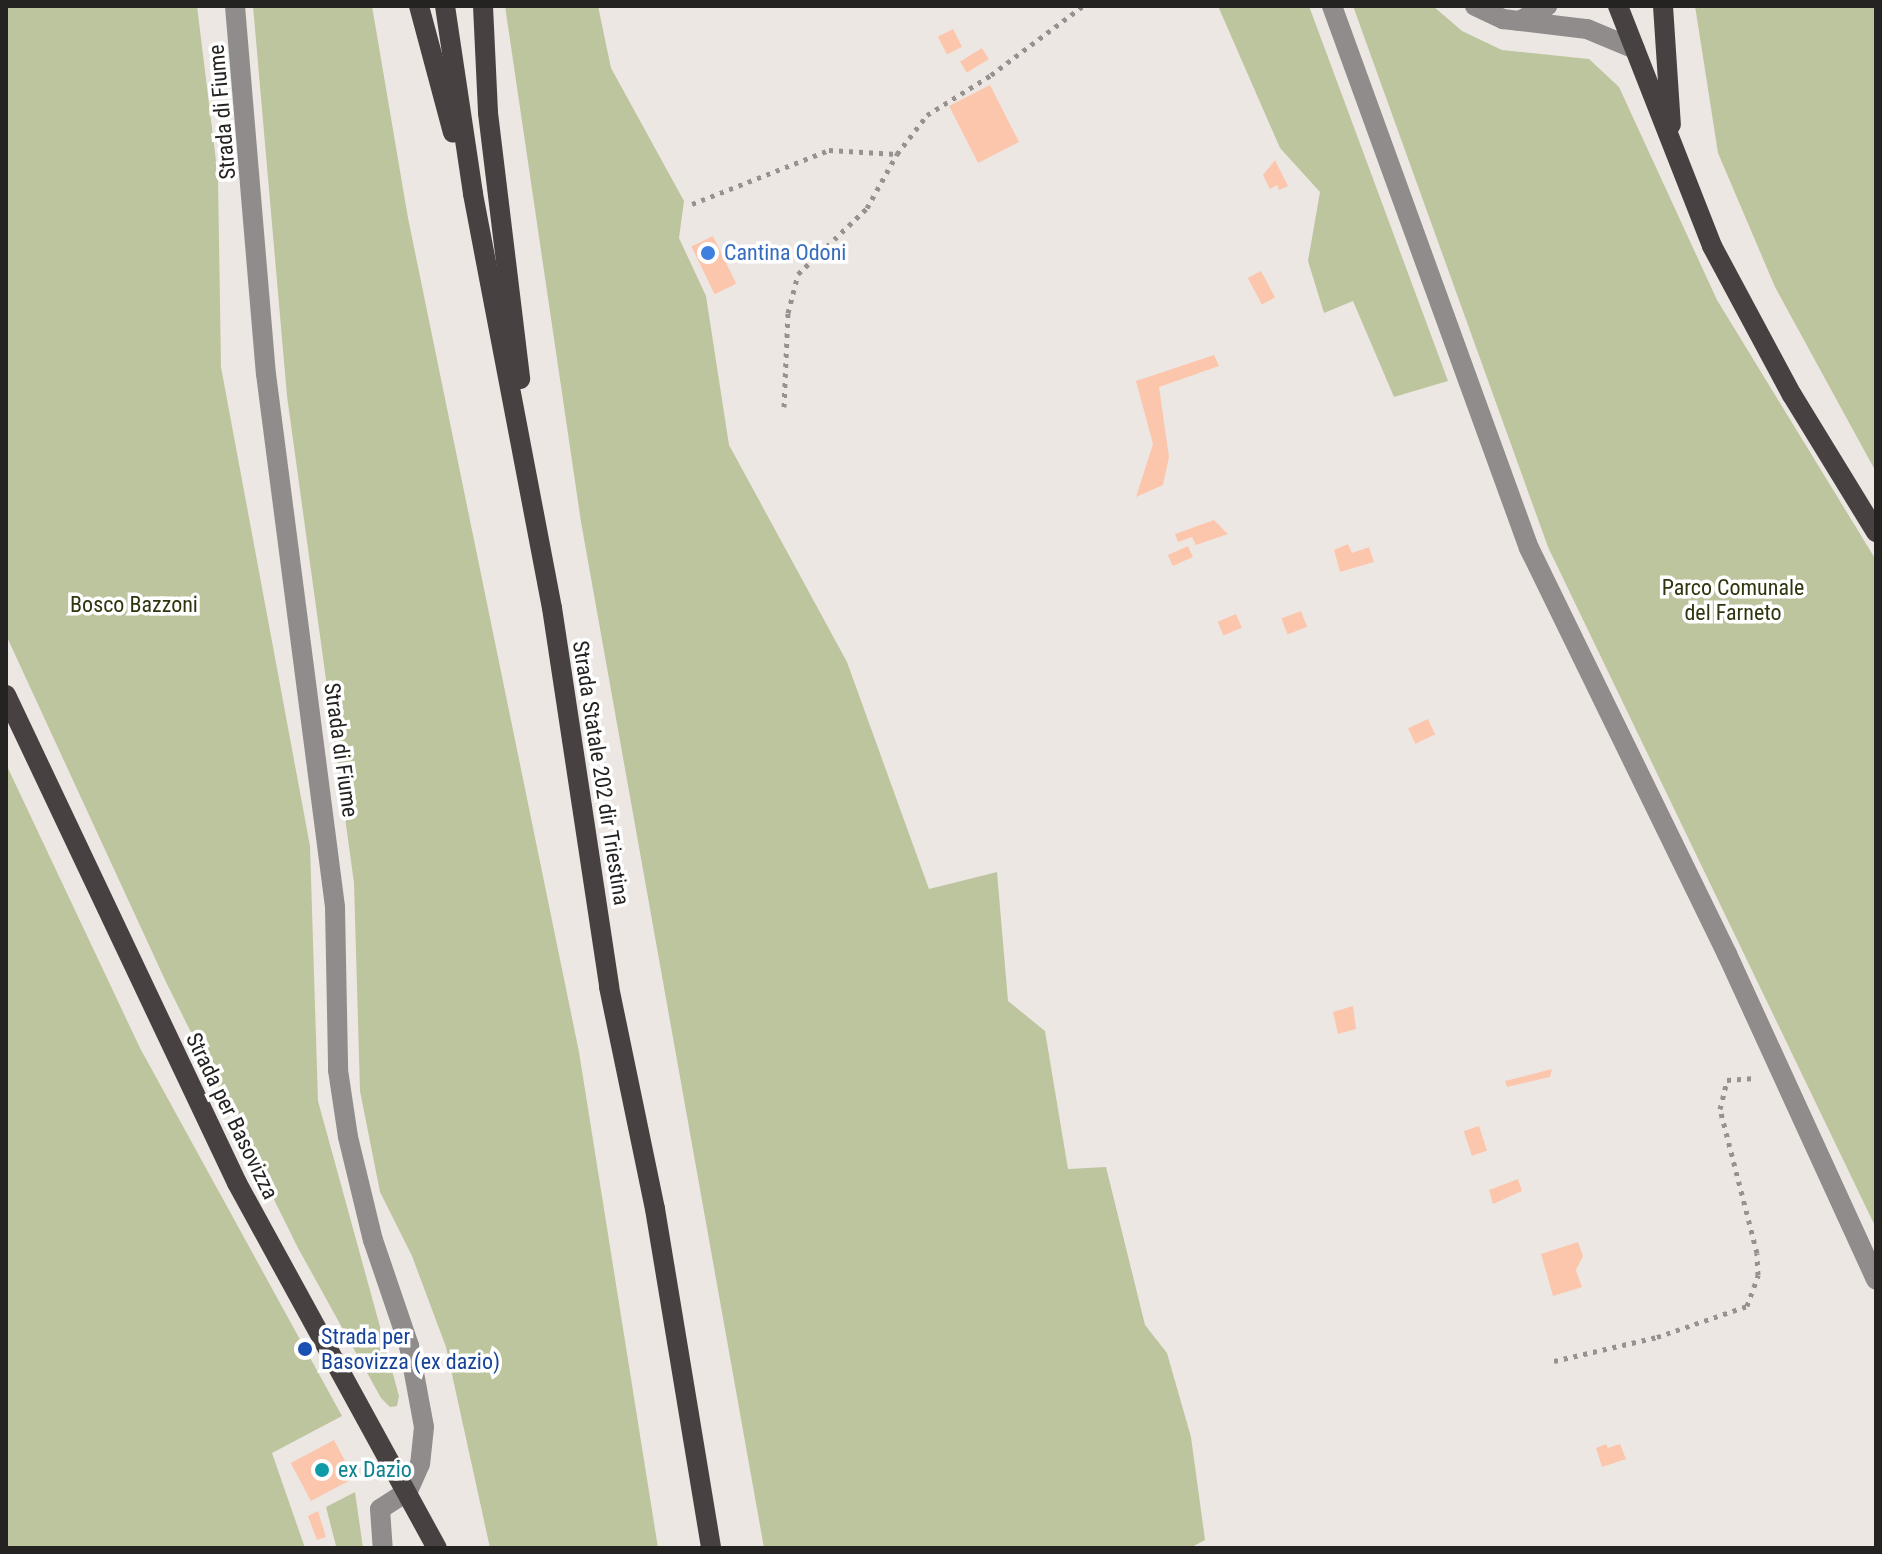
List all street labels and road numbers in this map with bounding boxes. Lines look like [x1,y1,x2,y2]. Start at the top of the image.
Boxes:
street label: Strada di Fiume [203,43,241,181]
street label: Strada Statale 202 dir Triestina [567,639,635,907]
street label: Strada di Fiume [319,681,363,819]
street label: Strada per Basovizza [180,1028,284,1204]

